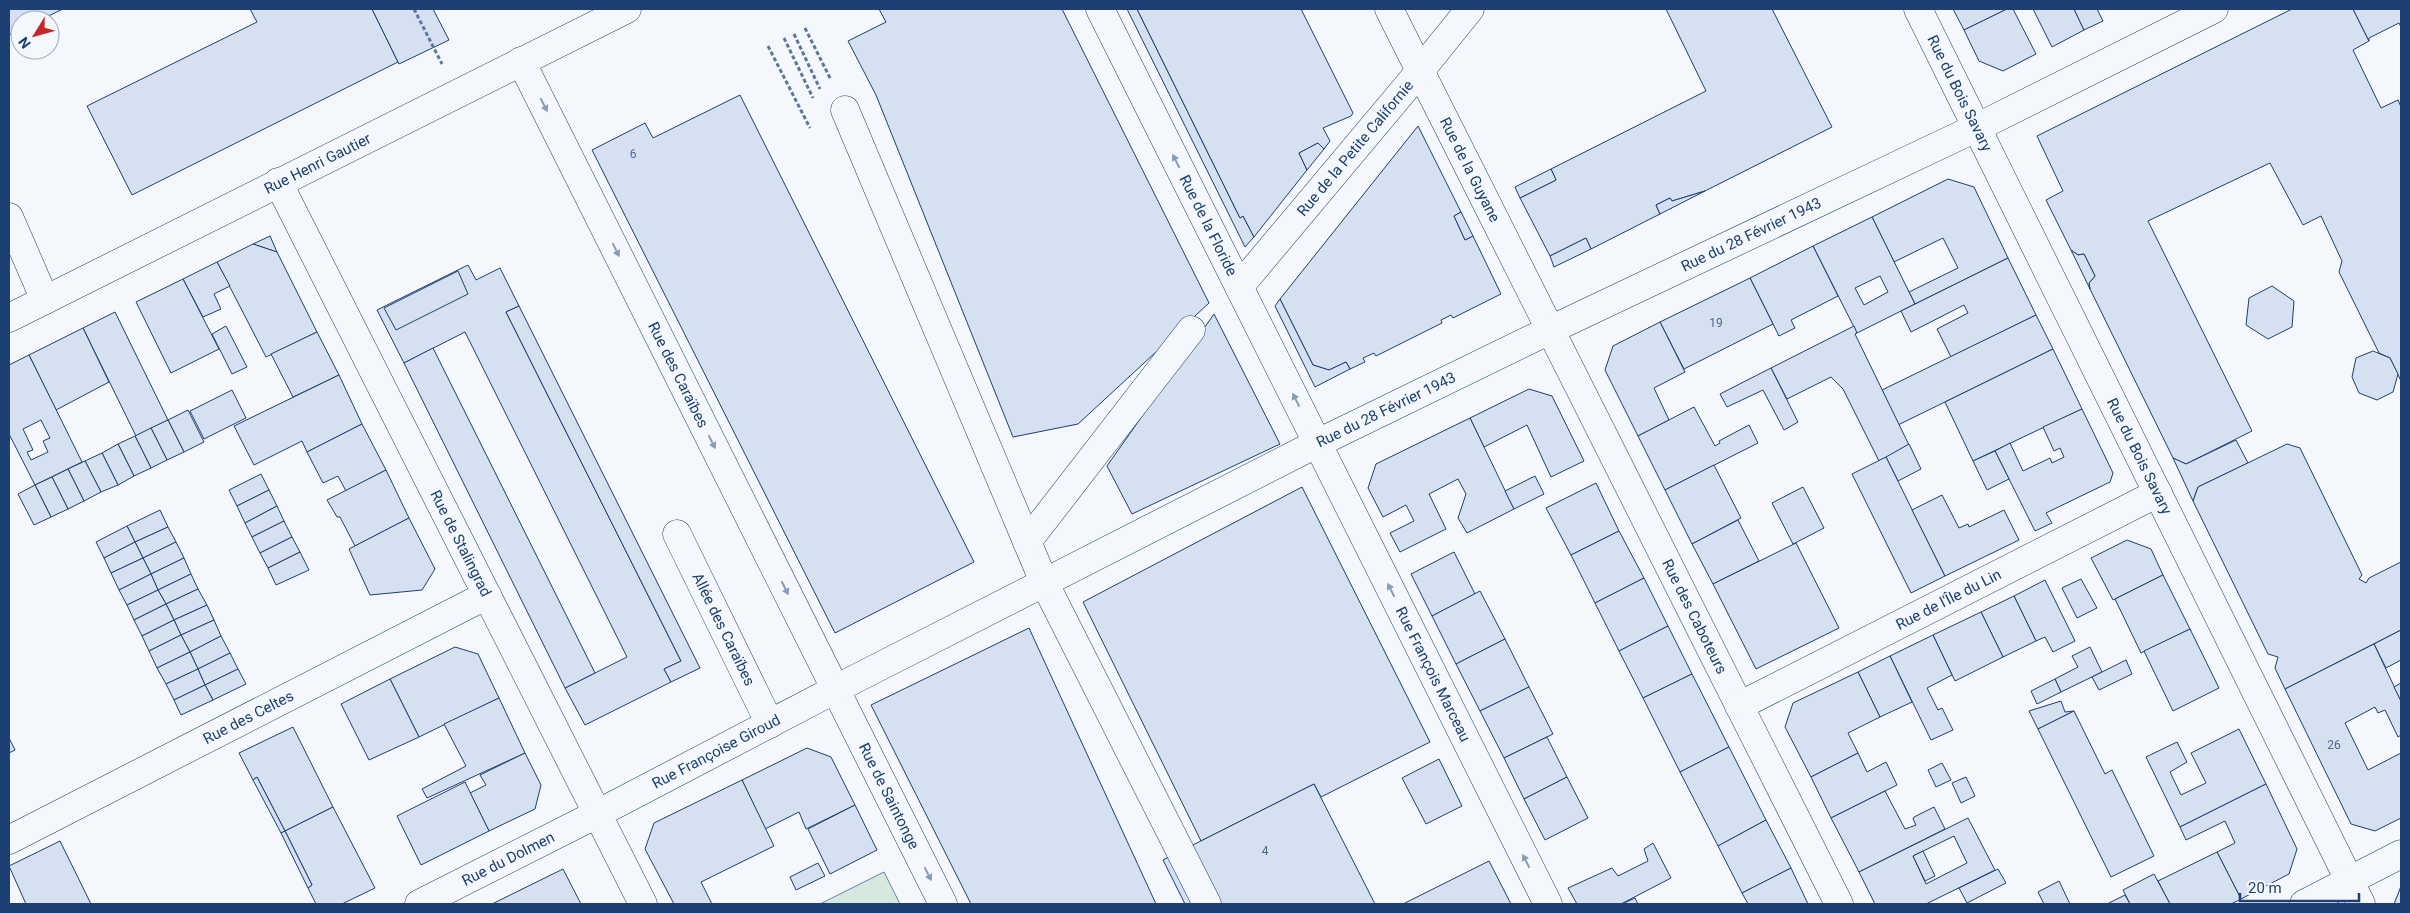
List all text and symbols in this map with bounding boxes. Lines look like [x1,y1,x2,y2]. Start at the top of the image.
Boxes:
north arrow [10,10,60,60]
street label: Rue du Bois Savary [1923,32,1996,154]
text: N [15,34,34,52]
street label: Rue de la Petite Californie [1293,77,1417,220]
one-way arrow [540,97,548,112]
street label: Rue de la Guyane [1436,114,1504,225]
street label: Rue Henri Gautier [261,129,374,198]
house number: 6 [630,147,637,161]
one-way arrow [1172,153,1180,168]
street label: Rue de la Floride [1176,172,1241,279]
street label: Rue du 28 Février 1943 [1678,194,1824,275]
one-way arrow [612,243,620,257]
house number: 19 [1709,316,1723,330]
street label: Rue des Caraïbes [644,319,712,431]
street label: Rue du 28 Février 1943 [1313,368,1459,451]
one-way arrow [1292,392,1300,407]
street label: Rue du Bois Savary [2103,395,2176,517]
one-way arrow [708,435,716,450]
street label: Rue de Stalingrad [426,487,495,600]
street label: Rue des Caboteurs [1658,556,1731,677]
street label: Rue de l'Île du Lin [1893,565,2004,634]
street label: Allée des Caraïbes [688,570,759,689]
one-way arrow [781,580,789,595]
one-way arrow [1387,583,1395,597]
street label: Rue François Marceau [1392,604,1474,745]
street label: Rue des Celtes [200,687,297,748]
street label: Rue Françoise Giroud [649,711,783,793]
house number: 26 [2327,738,2341,752]
street label: Rue de Saintonge [855,740,923,852]
street label: Rue du Dolmen [459,828,557,890]
house number: 4 [1262,844,1269,858]
one-way arrow [1522,853,1530,868]
one-way arrow [924,867,932,882]
scale bar [2240,870,2359,902]
text: 20 m [2248,879,2282,897]

